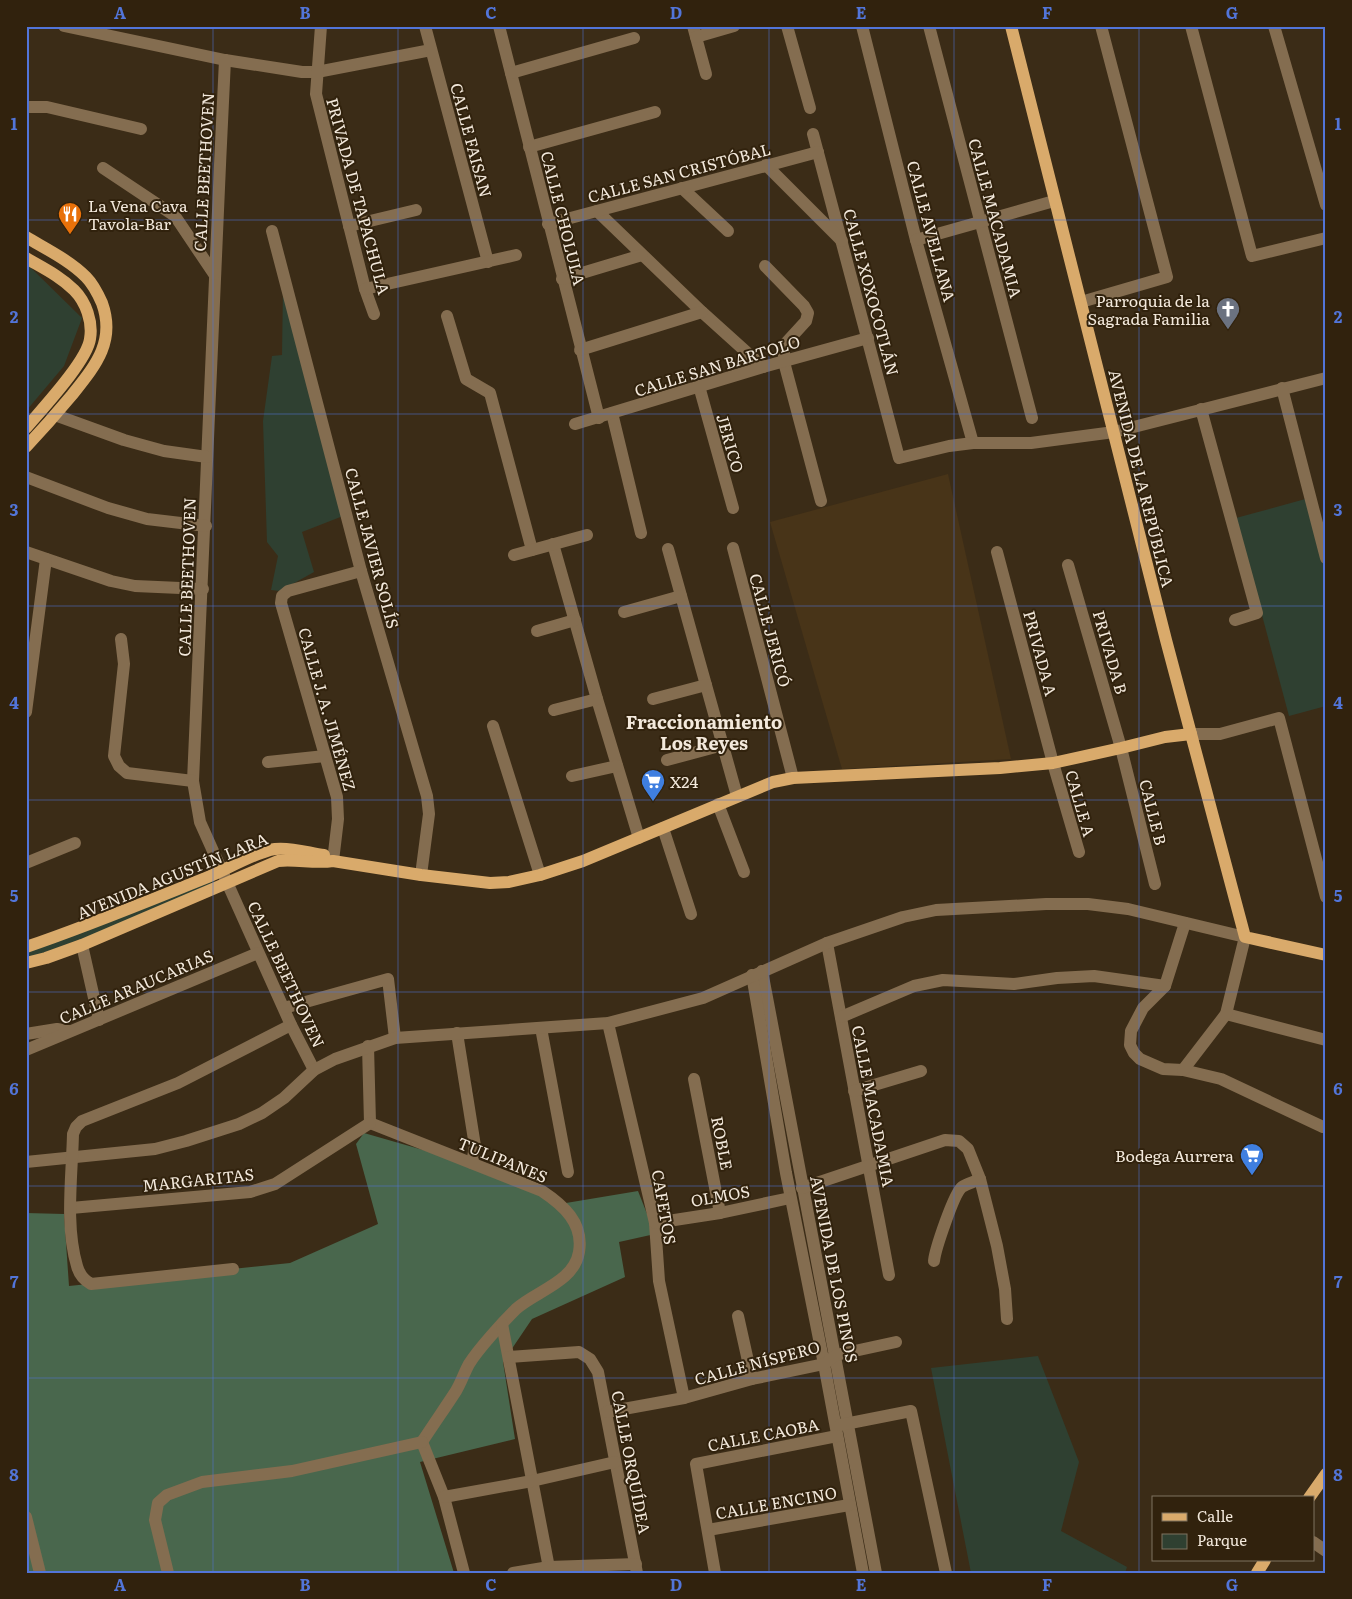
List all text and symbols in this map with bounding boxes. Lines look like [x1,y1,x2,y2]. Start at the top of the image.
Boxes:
text: A [114,0,126,24]
text: B [299,0,311,24]
text: C [485,0,497,24]
text: D [670,0,682,24]
text: E [856,0,867,24]
text: F [1042,0,1052,24]
text: G [1226,0,1238,24]
street label: CALLE FAISAN [445,80,499,200]
street label: CALLE BEETHOVEN [187,92,219,252]
street label: PRIVADA DE TAPACHULA [321,95,397,297]
text: 1 [11,111,18,135]
text: 1 [1335,111,1342,135]
street label: CALLE SAN CRISTÓBAL [585,136,773,208]
street label: CALLE MACADAMIA [963,136,1029,301]
street label: CALLE CHOLULA [536,148,592,288]
street label: CALLE AVELLANA [902,158,962,304]
place label: La Vena Cava Tavola-Bar [88,193,188,235]
restaurant icon: La Vena Cava Tavola-Bar [57,201,83,235]
street label: CALLE XOXOCOTLÁN [838,206,906,378]
place label: Parroquia de la Sagrada Familia [1088,288,1210,330]
church icon: Parroquia de la Sagrada Familia [1215,296,1241,330]
text: 2 [10,304,19,328]
text: 2 [1334,304,1343,328]
street label: CALLE SAN BARTOLO [631,328,803,402]
street label: AVENIDA DE LA REPÚBLICA [1103,367,1181,590]
street label: JERICO [711,411,751,475]
street label: CALLE JAVIER SOLÍS [340,465,406,631]
text: 3 [10,497,19,521]
street label: CALLE BEETHOVEN [171,497,201,657]
text: 3 [1334,497,1343,521]
street label: CALLE JERICÓ [744,570,798,690]
street label: PRIVADA B [1088,607,1134,697]
street label: PRIVADA A [1018,608,1064,699]
street label: CALLE J. A. JIMÉNEZ [293,624,363,794]
text: 4 [9,690,19,714]
text: 4 [1333,690,1343,714]
district label: Fraccionamiento Los Reyes [626,708,782,756]
street label: CALLE A [1060,767,1102,839]
supermarket icon: X24 [640,768,666,802]
place label: X24 [670,769,698,793]
street label: CALLE B [1134,777,1174,847]
street label: AVENIDA AGUSTÍN LARA [73,826,271,924]
text: 5 [10,883,19,907]
text: 5 [1334,883,1343,907]
street label: CALLE BEETHOVEN [242,897,332,1051]
street label: CALLE ARAUCARIAS [55,943,217,1029]
street label: CALLE MACADAMIA [847,1023,901,1189]
text: 6 [9,1076,19,1100]
text: 6 [1333,1076,1343,1100]
street label: ROBLE [706,1114,740,1172]
street label: TULIPANES [454,1130,552,1188]
supermarket icon: Bodega Aurrera [1239,1142,1265,1176]
place label: Bodega Aurrera [1115,1143,1234,1167]
street label: MARGARITAS [141,1161,255,1197]
street label: CAFETOS [647,1168,683,1246]
street label: AVENIDA DE LOS PINOS [805,1173,865,1365]
street label: OLMOS [689,1178,751,1212]
text: 7 [10,1269,19,1293]
text: 7 [1334,1269,1343,1293]
street label: CALLE NÍSPERO [692,1334,822,1390]
street label: CALLE ORQUÍDEA [606,1388,658,1536]
street label: CALLE CAOBA [705,1411,821,1457]
text: 8 [9,1462,19,1486]
text: 8 [1333,1462,1343,1486]
street label: CALLE ENCINO [713,1480,839,1524]
legend [1152,1496,1314,1562]
text: Calle [1197,1504,1233,1527]
text: Parque [1197,1528,1247,1551]
text: A [114,1572,126,1596]
text: B [299,1572,311,1596]
text: C [485,1572,497,1596]
text: D [670,1572,682,1596]
text: E [856,1572,867,1596]
text: F [1042,1572,1052,1596]
text: G [1226,1572,1238,1596]

